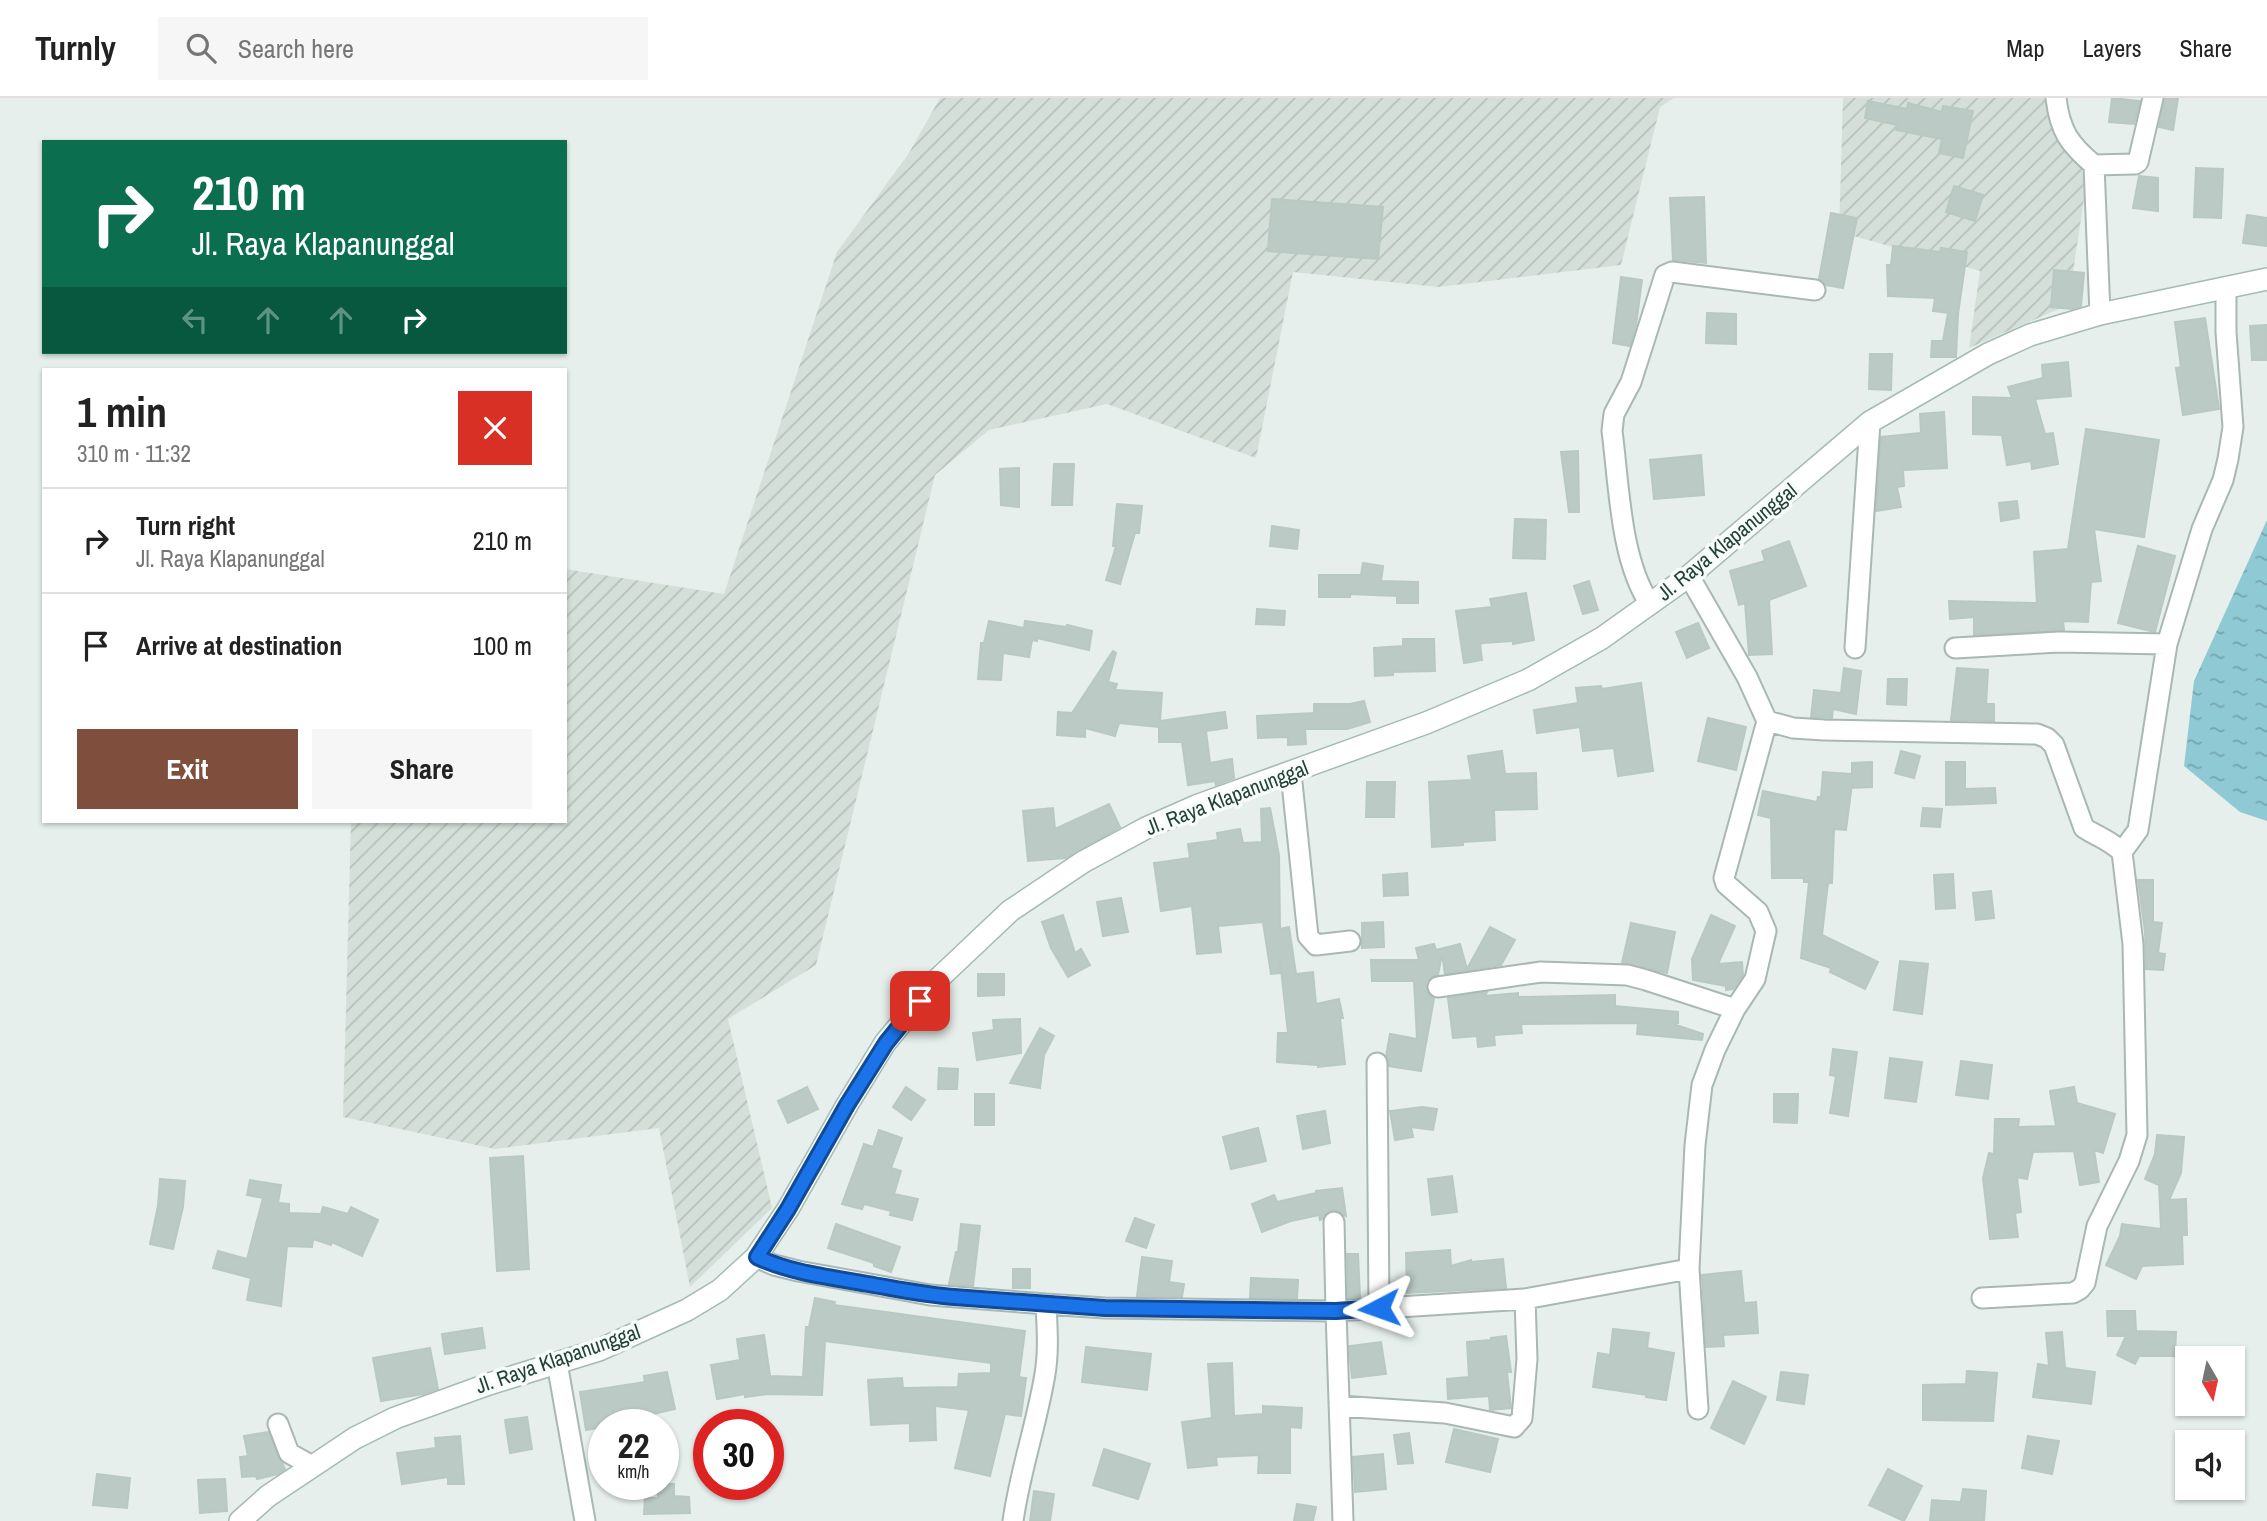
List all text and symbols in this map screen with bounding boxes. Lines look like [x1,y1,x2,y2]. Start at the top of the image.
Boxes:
search box [158,17,648,80]
text: Turnly [35,26,116,70]
icon: search [182,29,220,67]
text: Search here [238,31,354,66]
text: Map [2006,32,2044,64]
text: Layers [2082,32,2141,64]
text: Share [2179,32,2232,64]
text: 210 m [192,159,306,225]
icon: right [77,168,168,259]
text: Jl. Raya Klapanunggal [192,222,455,265]
icon: left [176,301,214,339]
icon: ahead [249,301,287,339]
icon: ahead [322,301,360,339]
icon: right [395,301,433,339]
text: 1 min [77,384,167,440]
button: close [458,391,532,465]
text: 310 m · 11:32 [77,438,191,469]
street label: Jl. Raya Klapanunggal [1651,476,1803,607]
text: Turn right [136,508,235,543]
icon: right [77,522,115,560]
text: 210 m [473,523,532,558]
text: Jl. Raya Klapanunggal [136,543,325,574]
icon: arrive [77,627,115,665]
text: Arrive at destination [136,628,342,663]
text: 100 m [473,628,532,663]
button: Exit [77,729,298,809]
button: Share [312,729,532,809]
street label: Jl. Raya Klapanunggal [1141,753,1312,842]
pin [890,971,950,1031]
icon: arrive [901,982,939,1020]
position arrow [1342,1271,1416,1345]
street label: Jl. Raya Klapanunggal [472,1317,644,1400]
north arrow [2175,1346,2245,1416]
map controls [2175,1346,2245,1500]
speed limit sign: 30 [693,1409,784,1500]
text: 22 [618,1422,649,1469]
button: sound [2175,1430,2245,1500]
text: km/h [618,1459,650,1484]

